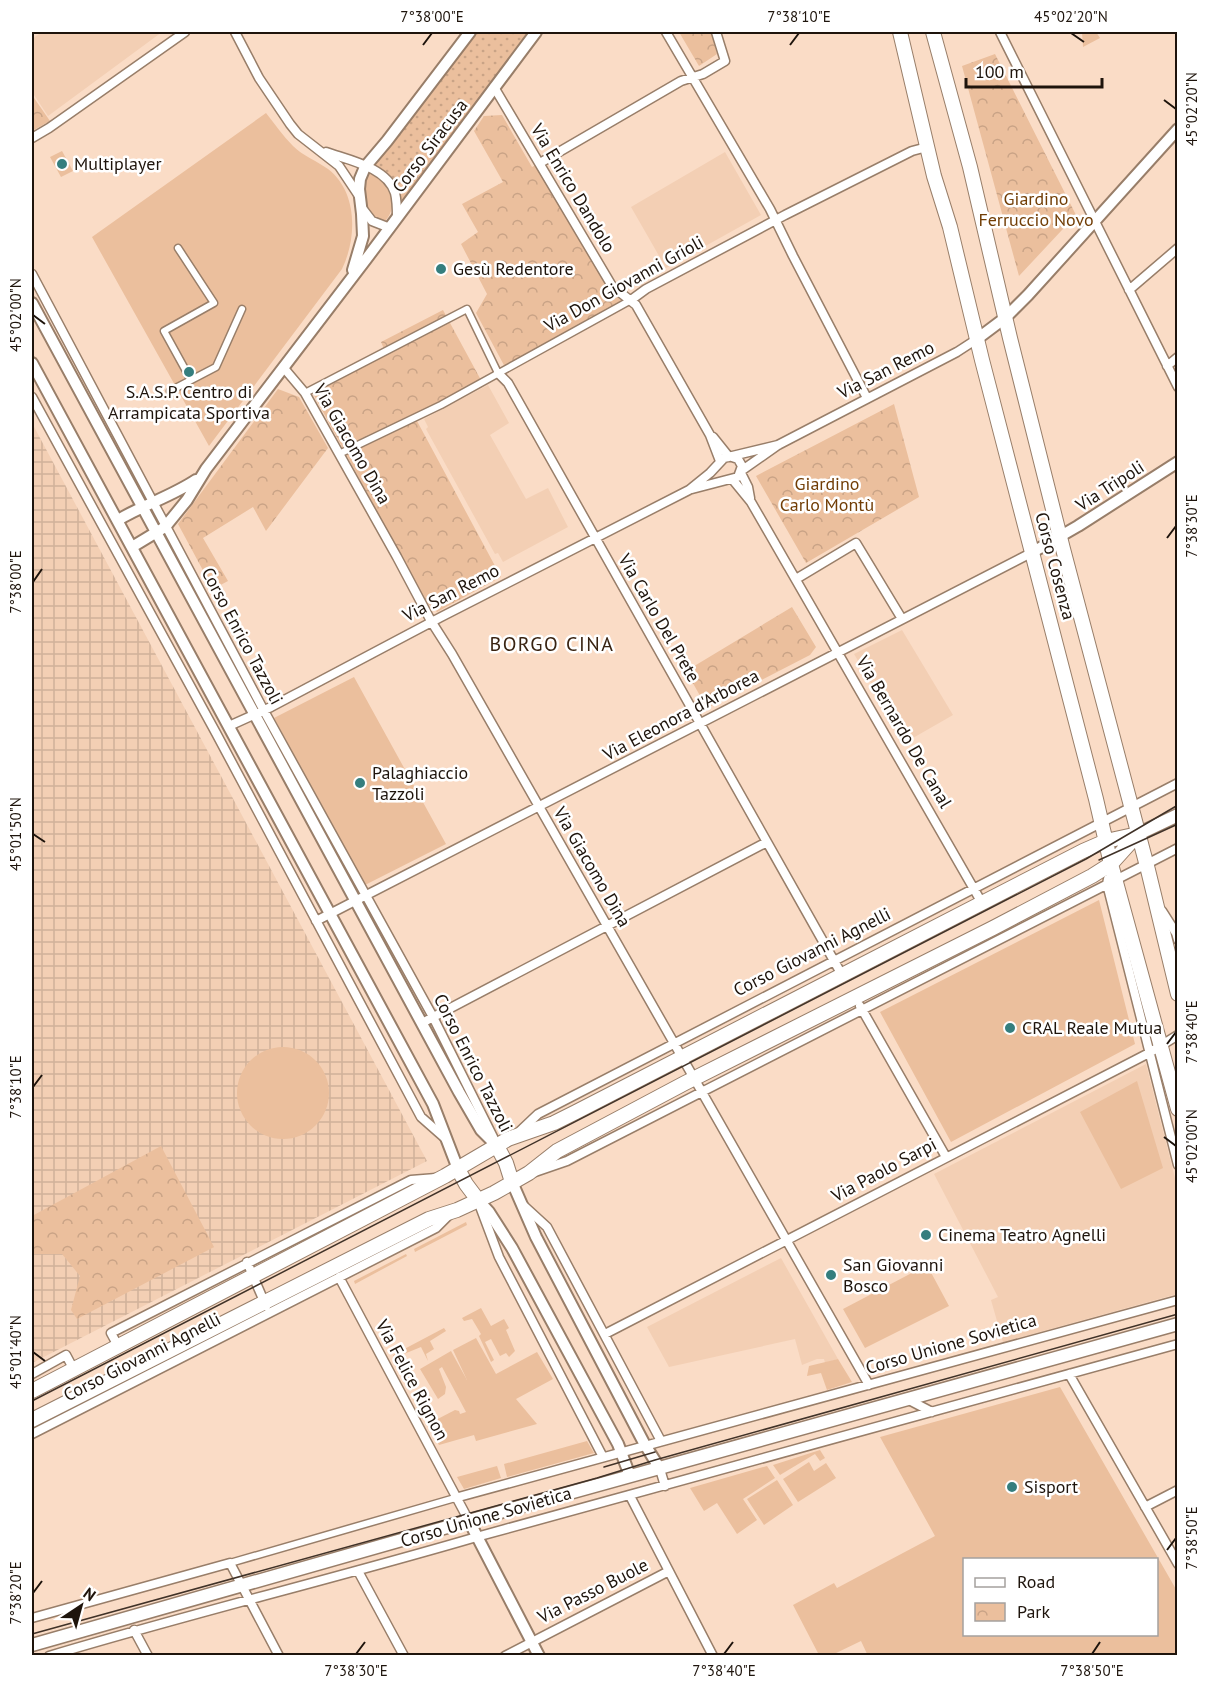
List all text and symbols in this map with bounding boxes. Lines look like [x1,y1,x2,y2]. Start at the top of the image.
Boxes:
text: 7°38'00"E [400,7,464,26]
text: 7°38'10"E [767,7,831,26]
text: 45°02'20"N [1034,7,1108,26]
scale bar [966,51,1102,89]
text: 100 m [975,60,1024,83]
text: 45°02'20"N [1182,72,1201,146]
street label: Corso Siracusa [387,94,472,197]
street label: Via Enrico Dandolo [525,118,621,256]
place label: Multiplayer [74,152,162,175]
marker: Multiplayer [55,157,69,171]
park label: Giardino Ferruccio Novo [978,187,1094,231]
street label: Via Don Giovanni Grioli [539,230,708,337]
place label: Gesù Redentore [453,257,574,280]
marker: Gesù Redentore [434,262,448,276]
text: 45°02'00"N [6,278,25,352]
street label: Via San Remo [833,335,938,404]
marker: S.A.S.P. Centro di Arrampicata Sportiva [182,365,196,379]
street label: Via Giacomo Dina [308,379,396,508]
place label: S.A.S.P. Centro di Arrampicata Sportiva [108,380,270,424]
street label: Via Tripoli [1070,455,1148,517]
park label: Giardino Carlo Montù [780,472,874,516]
text: 7°38'30"E [1182,494,1201,558]
street label: Corso Cosenza [1030,510,1081,622]
street label: Via Carlo Del Prete [613,549,705,686]
text: 7°38'00"E [6,550,25,614]
street label: Via San Remo [398,558,503,627]
street label: Corso Enrico Tazzoli [197,563,288,708]
district label: BORGO CINA [489,631,615,657]
street label: Via Bernardo De Canal [851,651,958,813]
street label: Via Eleonora d'Arborea [598,664,763,766]
place label: Palaghiaccio Tazzoli [372,761,468,805]
marker: Palaghiaccio Tazzoli [353,776,367,790]
text: 45°01'50"N [6,797,25,871]
street label: Via Giacomo Dina [548,802,636,931]
street label: Corso Giovanni Agnelli [729,902,894,1001]
street label: Corso Enrico Tazzoli [429,990,518,1136]
text: 7°38'40"E [1182,1000,1201,1064]
place label: CRAL Reale Mutua [1022,1016,1162,1039]
marker: CRAL Reale Mutua [1003,1021,1017,1035]
text: 7°38'10"E [6,1055,25,1119]
text: 45°02'00"N [1182,1109,1201,1183]
street label: Via Paolo Sarpi [826,1132,940,1207]
place label: Cinema Teatro Agnelli [938,1223,1106,1246]
marker: Cinema Teatro Agnelli [919,1228,933,1242]
place label: San Giovanni Bosco [843,1253,944,1297]
marker: San Giovanni Bosco [824,1268,838,1282]
street label: Corso Giovanni Agnelli [59,1307,224,1406]
street label: Corso Unione Sovietica [863,1308,1039,1379]
text: 45°01'40"N [6,1315,25,1389]
street label: Via Felice Rignon [370,1315,454,1444]
place label: Sisport [1024,1475,1078,1498]
marker: Sisport [1005,1480,1019,1494]
street label: Corso Unione Sovietica [398,1481,574,1552]
text: 7°38'50"E [1182,1506,1201,1570]
street label: Via Passo Buole [533,1553,652,1629]
legend [963,1558,1158,1636]
text: 7°38'20"E [6,1561,25,1625]
text: Road [1017,1570,1055,1593]
north arrow [51,1576,111,1636]
text: N [80,1583,100,1605]
text: Park [1017,1600,1050,1623]
text: 7°38'30"E [324,1661,388,1680]
text: 7°38'40"E [692,1661,756,1680]
text: 7°38'50"E [1060,1661,1124,1680]

